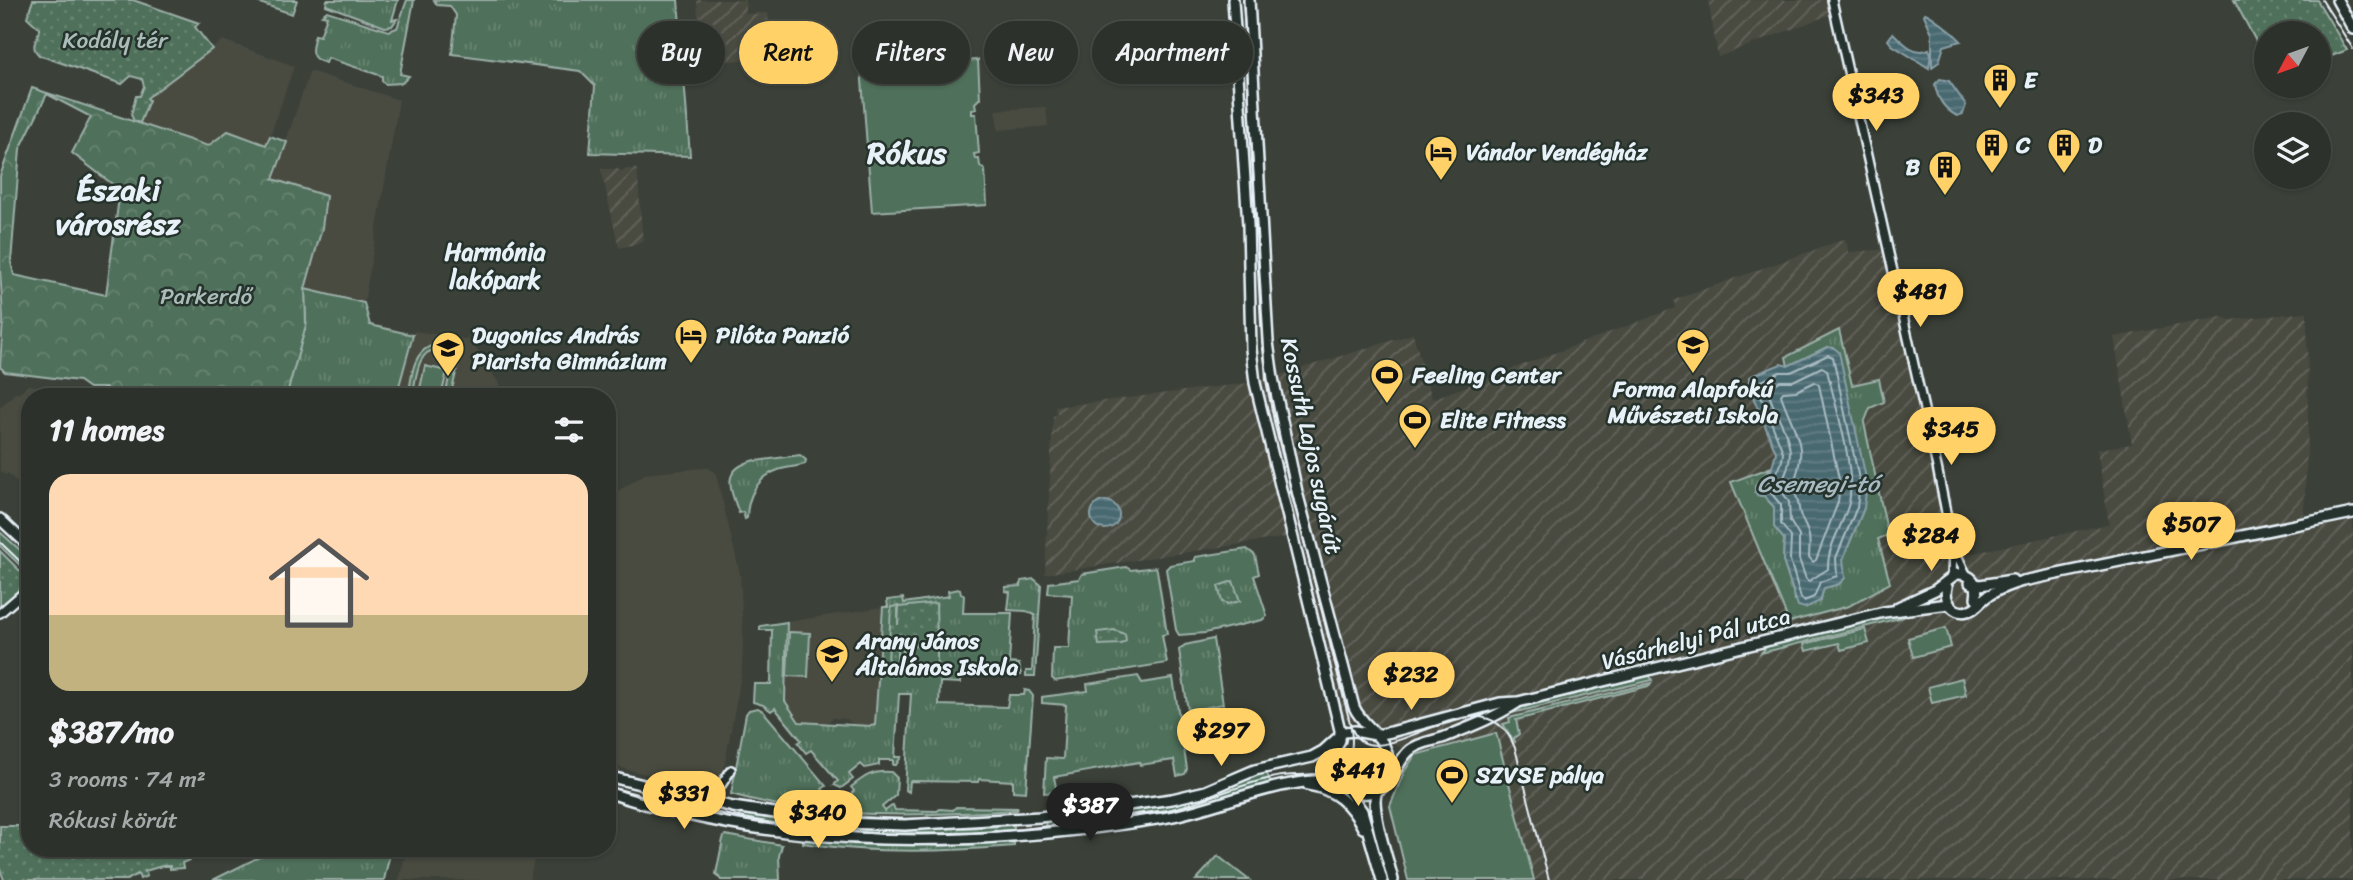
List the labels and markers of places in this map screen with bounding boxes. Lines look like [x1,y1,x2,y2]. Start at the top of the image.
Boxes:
place label: E [2024,60,2039,101]
building icon: E [1981,61,2019,110]
pin: $343 [1835,74,1917,133]
place label: C [2015,125,2031,166]
place label: D [2088,125,2103,166]
building icon: C [1973,126,2011,175]
building icon: D [2045,126,2083,175]
place label: Vándor Vendégház [1466,132,1648,173]
hotel icon: Vándor Vendégház [1422,133,1460,182]
place label: B [1905,147,1920,188]
building icon: B [1926,148,1964,197]
pin: $481 [1879,270,1961,329]
place label: Dugonics András Piarista Gimnázium [472,315,667,382]
place label: Pilóta Panzió [716,315,850,356]
hotel icon: Pilóta Panzió [672,316,710,365]
school or university icon: Forma Alapfokú Művészeti Iskola [1674,326,1712,375]
school or university icon: Dugonics András Piarista Gimnázium [429,329,467,378]
place label: Feeling Center [1411,355,1563,396]
sports icon: Feeling Center [1368,356,1406,405]
place label: Forma Alapfokú Művészeti Iskola [1607,369,1779,436]
place label: Elite Fitness [1440,400,1566,441]
sports icon: Elite Fitness [1396,401,1434,450]
pin: $345 [1910,407,1992,467]
pin: $507 [2150,503,2232,562]
pin: $284 [1890,514,1972,573]
place label: Arany János Általános Iskola [855,621,1019,688]
school or university icon: Arany János Általános Iskola [813,635,851,684]
pin: $232 [1370,652,1452,712]
pin: $297 [1180,708,1262,768]
pin: $441 [1317,748,1399,808]
place label: SZVSE pálya [1475,755,1605,796]
sports icon: SZVSE pálya [1433,756,1471,805]
pin: $331 [643,772,725,831]
pin: $387 [1049,784,1131,843]
pin: $340 [777,790,859,850]

